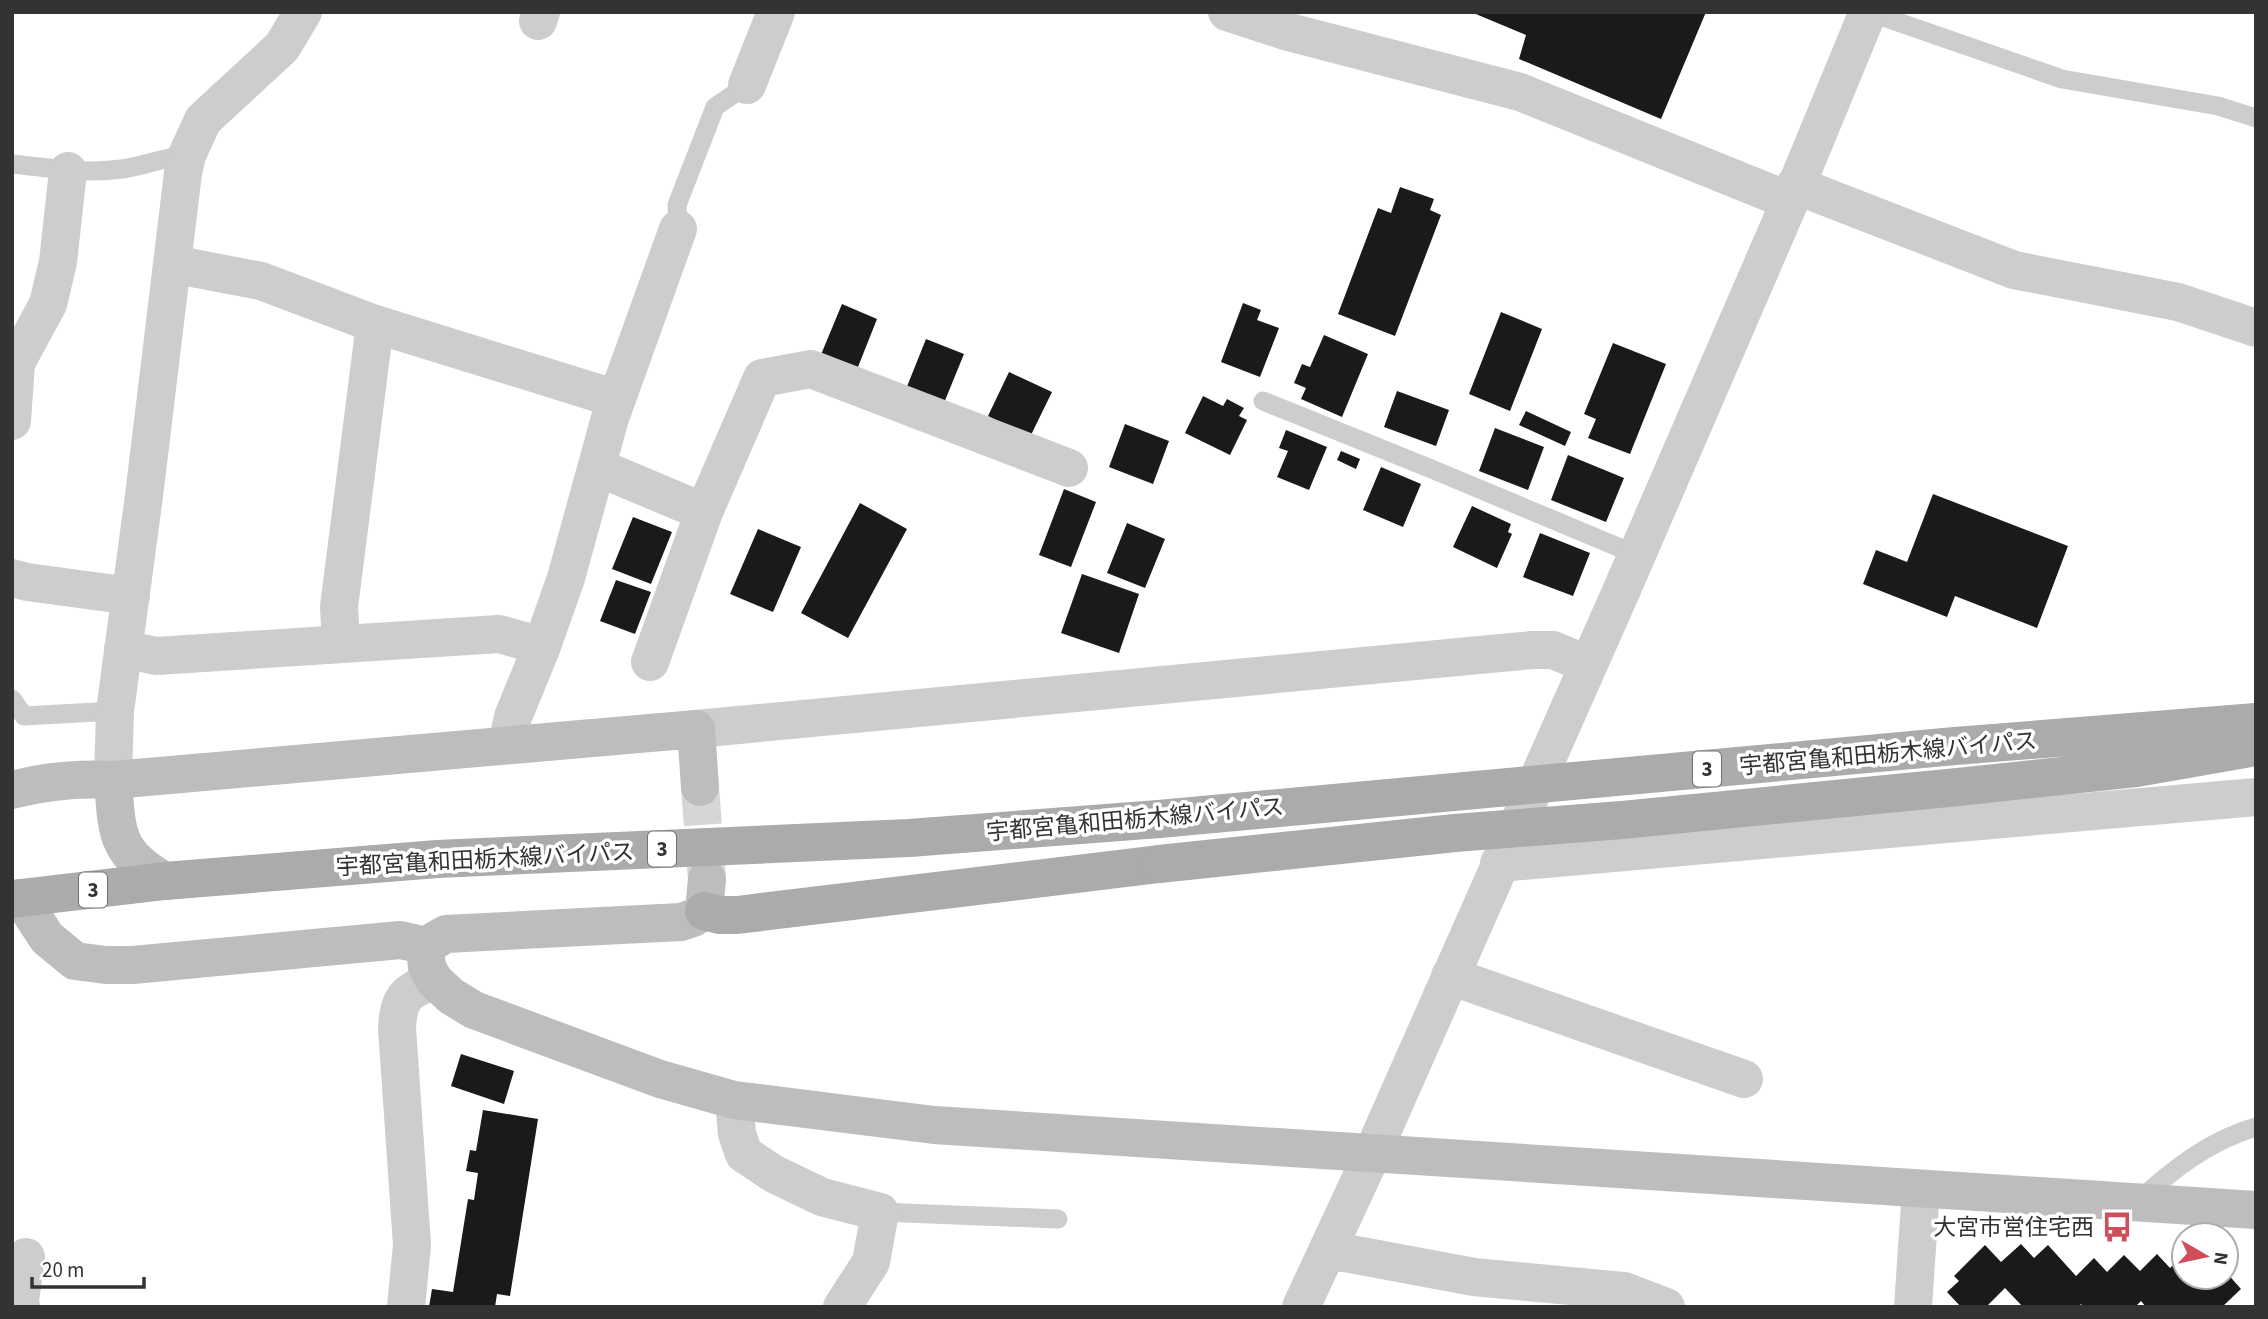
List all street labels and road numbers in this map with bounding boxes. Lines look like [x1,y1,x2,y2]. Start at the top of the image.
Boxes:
street label: 宇都宮亀和田栃木線バイパス [1738,724,2038,783]
road number: 3 [1693,752,1721,786]
street label: 宇都宮亀和田栃木線バイパス [985,790,1285,849]
road number: 3 [648,832,676,866]
street label: 宇都宮亀和田栃木線バイパス [335,835,635,884]
road number: 3 [79,872,107,908]

